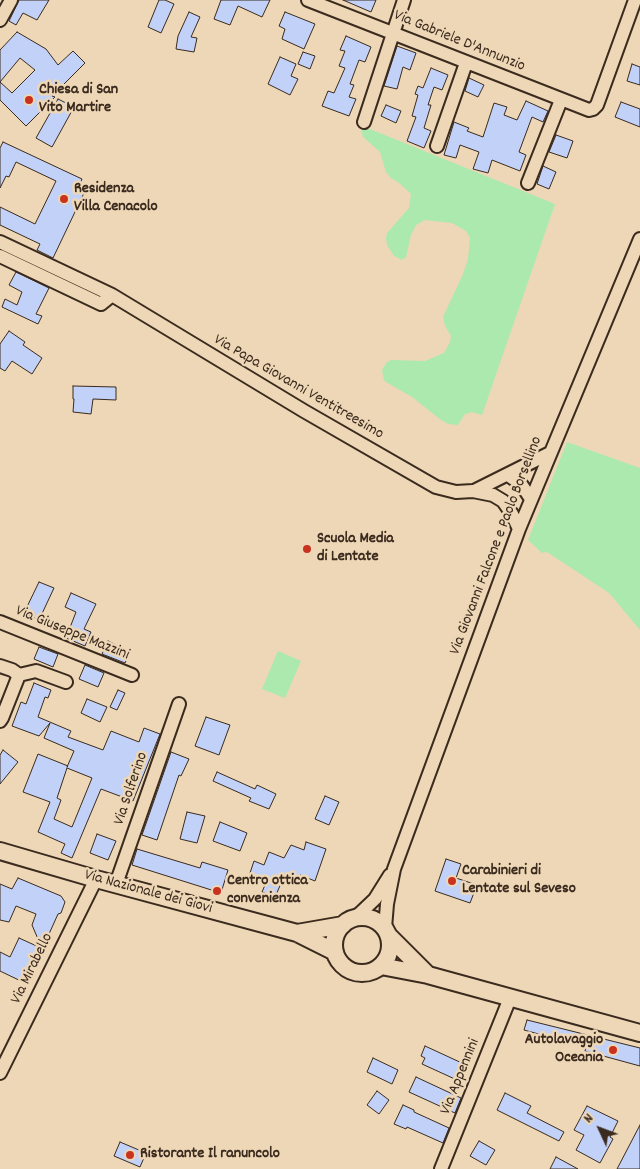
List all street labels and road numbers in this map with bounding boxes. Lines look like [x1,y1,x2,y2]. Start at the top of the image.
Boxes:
street label: Via Gabriele D'Annunzio [390,7,528,77]
street label: Via Papa Giovanni Ventitreesimo [209,331,387,445]
street label: Via Giovanni Falcone e Paolo Borsellino [446,434,548,658]
street label: Via Giuseppe Mazzini [12,602,132,666]
street label: Via Solferino [111,750,153,828]
street label: Via Nazionale dei Giovi [82,867,214,919]
street label: Via Mirabello [8,931,58,1007]
street label: Via Appennini [437,1036,485,1118]

